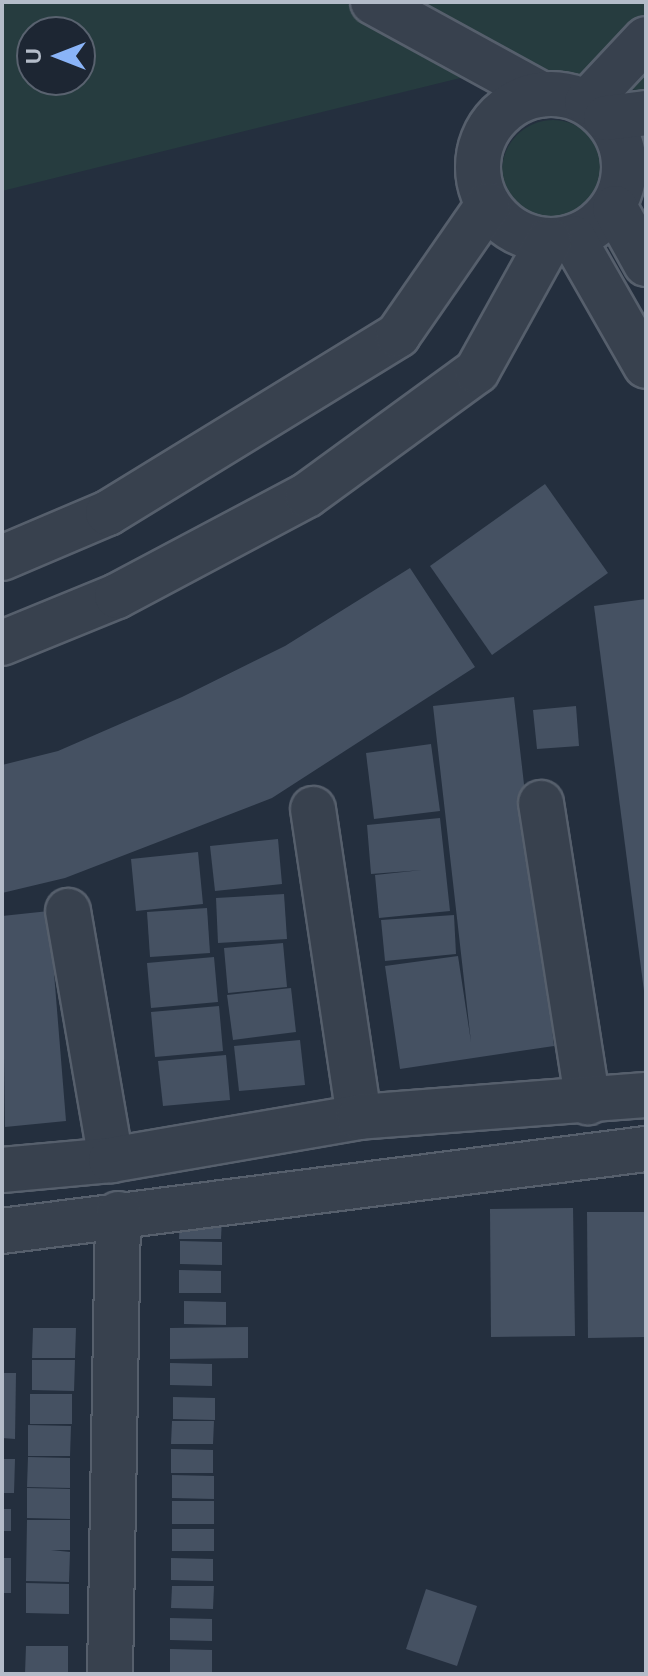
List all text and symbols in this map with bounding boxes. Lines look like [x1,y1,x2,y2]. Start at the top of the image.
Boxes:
north arrow [16,16,96,96]
text: U [21,48,46,64]

